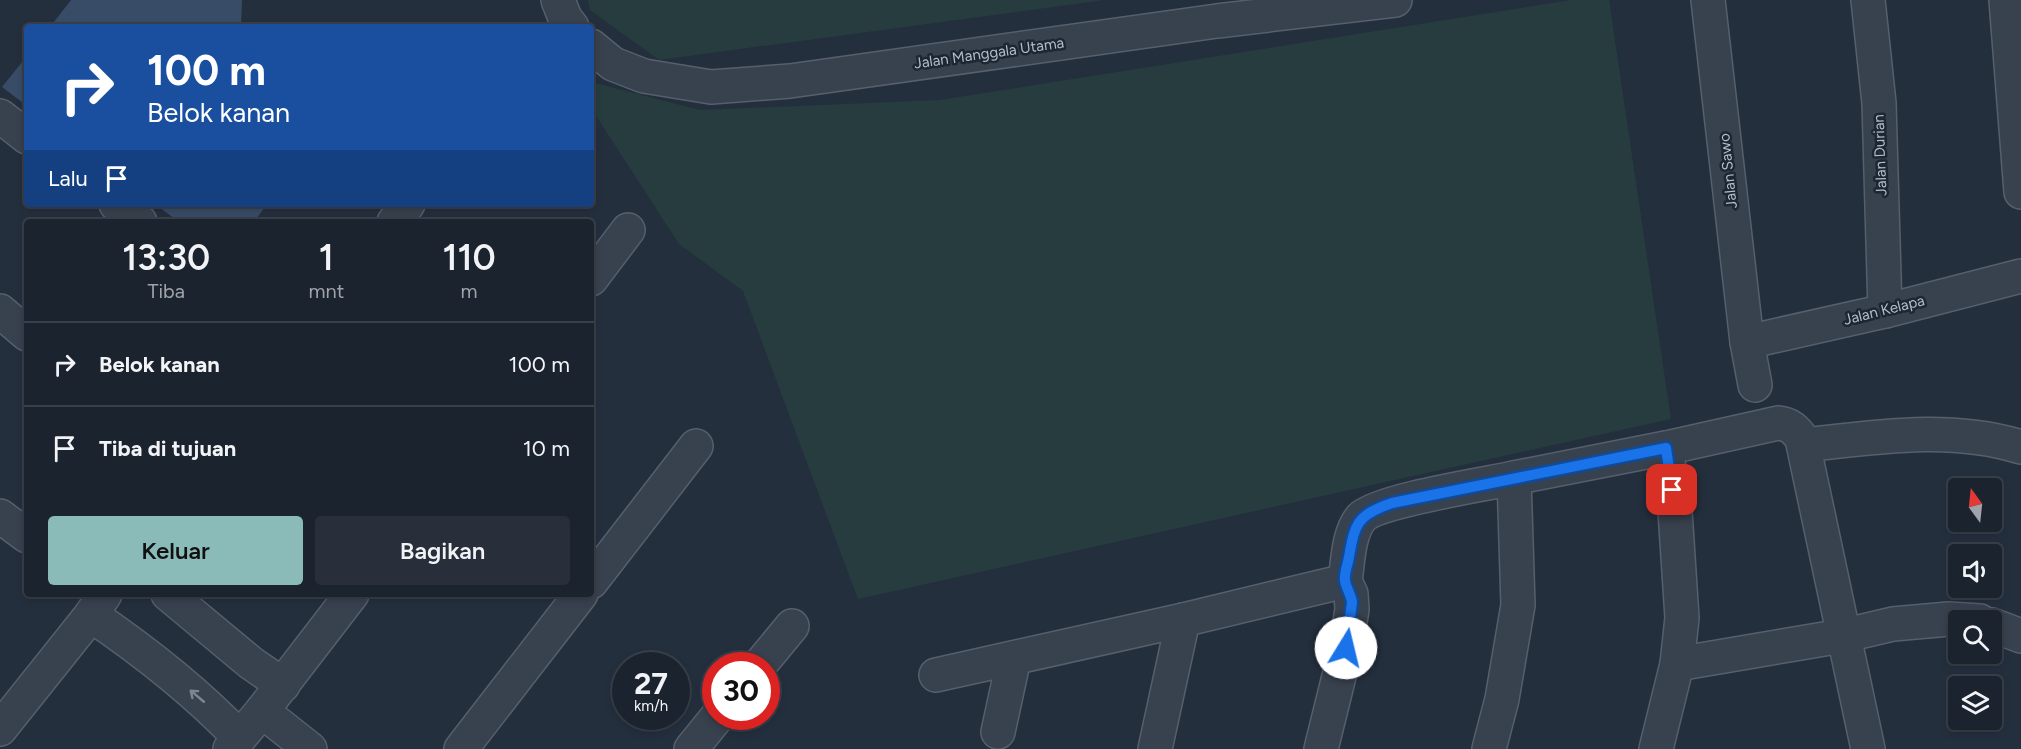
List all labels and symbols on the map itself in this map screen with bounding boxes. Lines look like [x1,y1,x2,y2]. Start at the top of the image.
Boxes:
street label: Jalan Manggala Utama [913,34,1065,72]
street label: Jalan Durian [1870,114,1890,196]
street label: Jalan Sawo [1715,132,1741,209]
street label: Jalan Kelapa [1842,291,1926,329]
pin [1646,464,1697,515]
north arrow [1948,478,2002,532]
position arrow [1314,616,1378,680]
speed limit sign: 30 [702,652,780,730]
one-way arrow [190,689,205,703]

